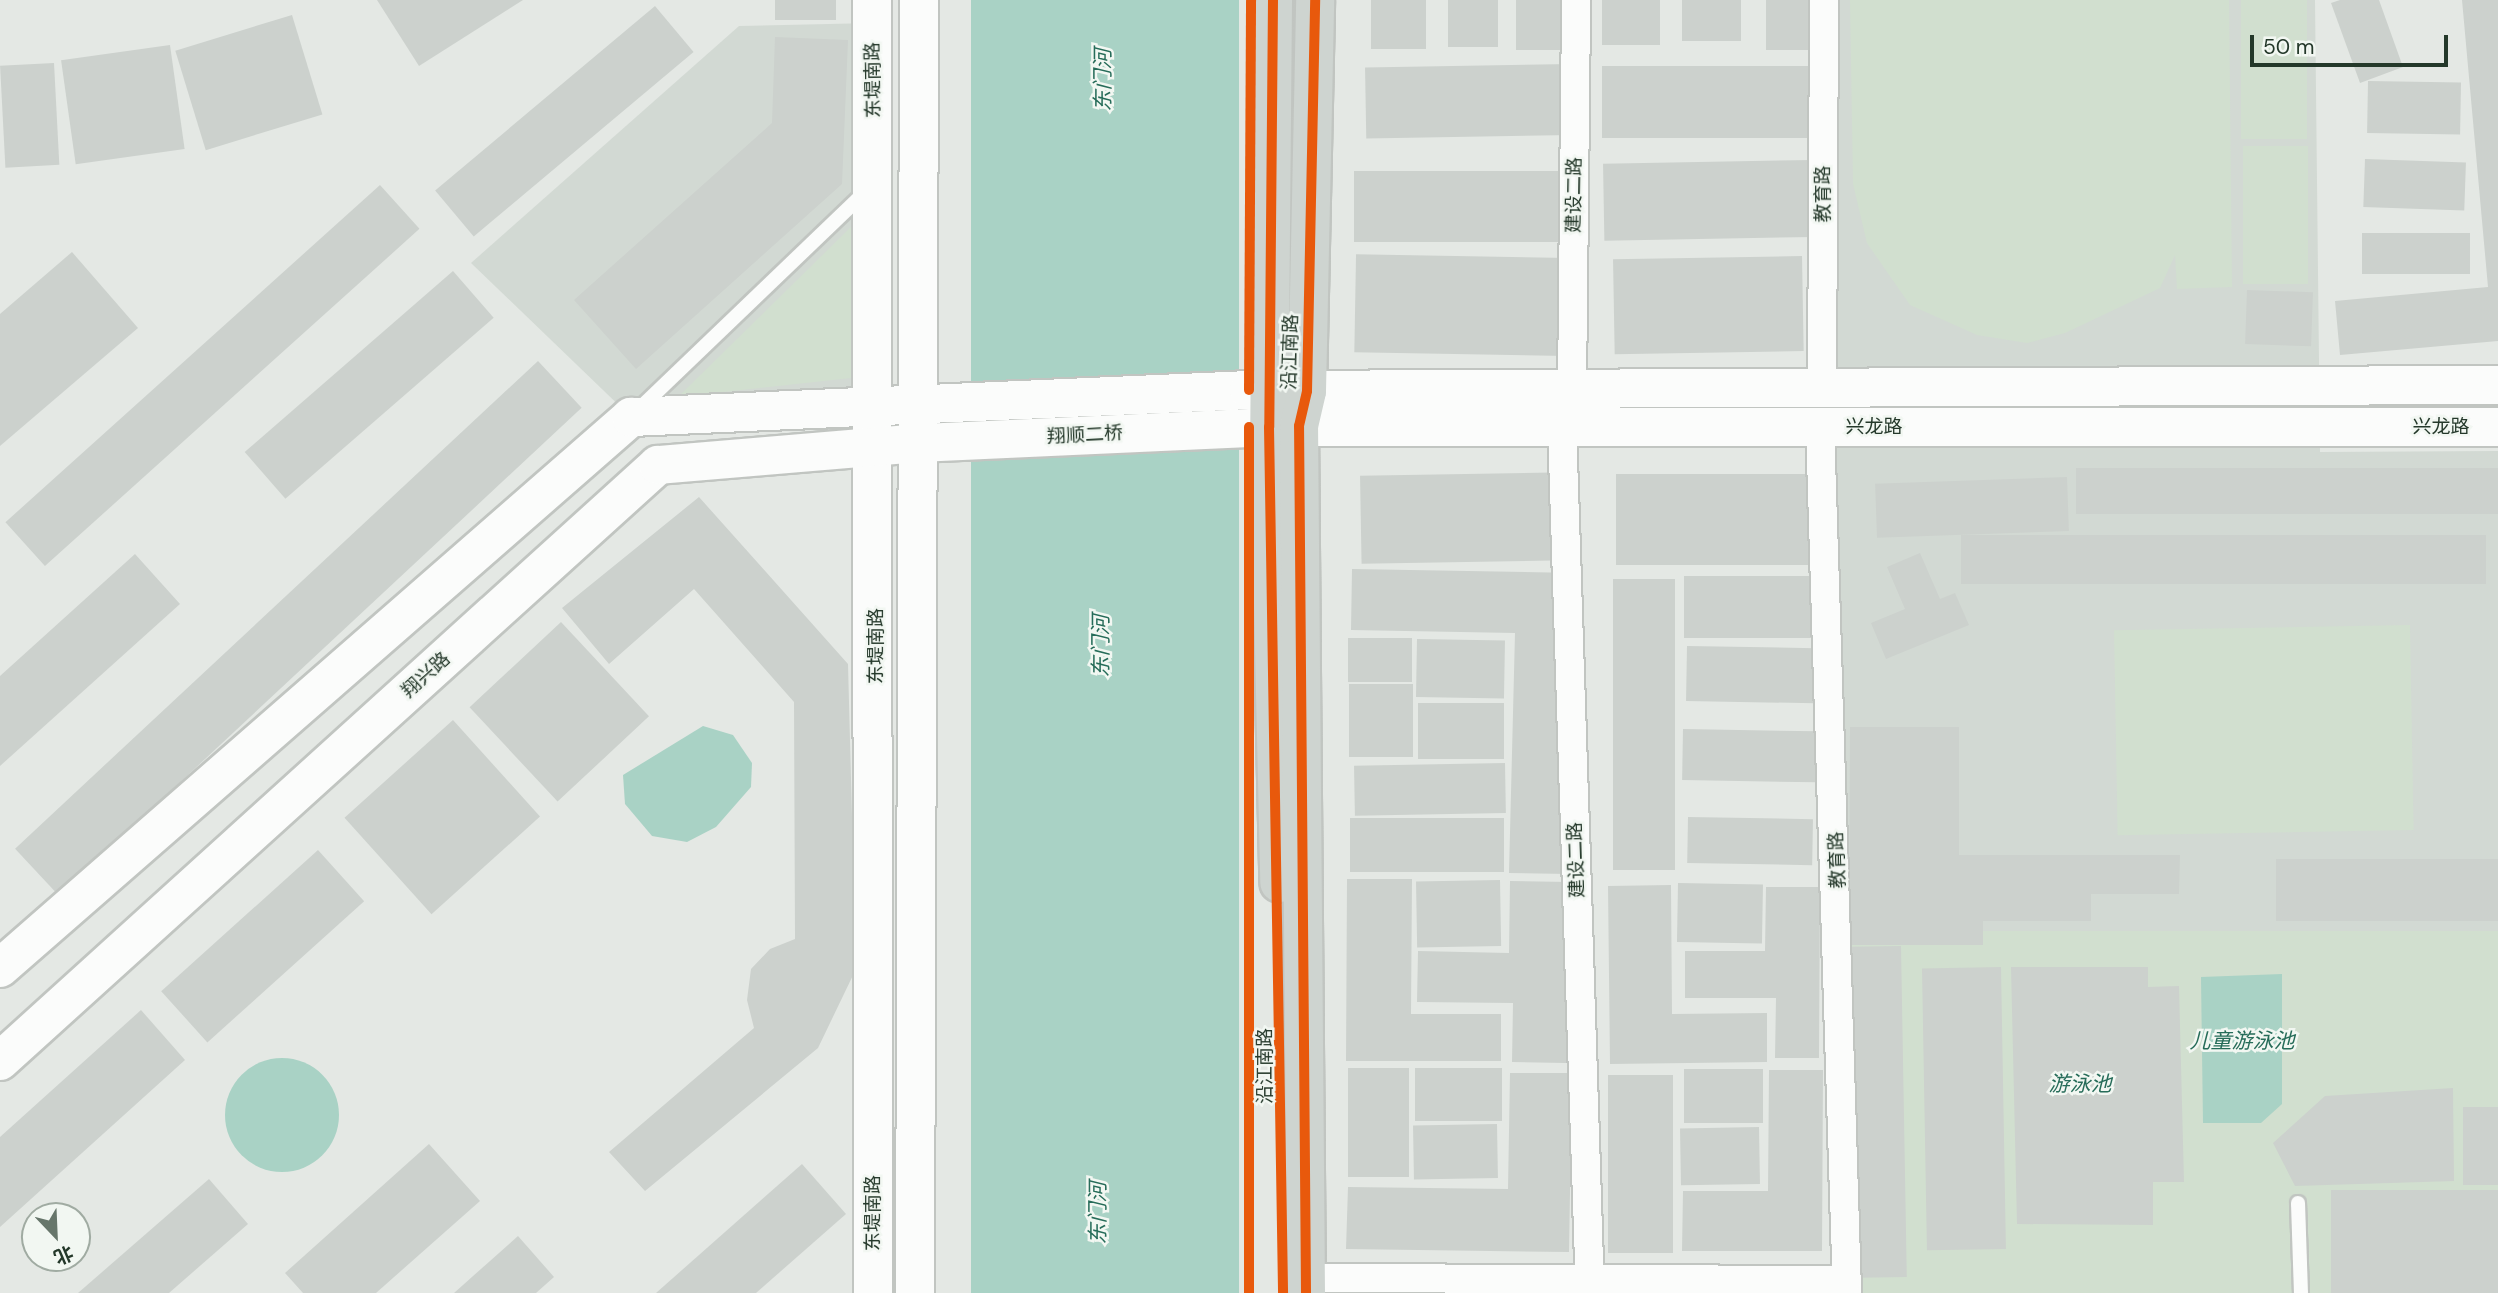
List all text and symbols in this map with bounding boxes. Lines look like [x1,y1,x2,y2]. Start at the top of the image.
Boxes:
scale bar [2253,21,2451,65]
text: 50 m [2263,33,2314,61]
street label: 东堤南路 [861,42,885,118]
water label: 东门河 [1090,49,1116,111]
street label: 建设二路 [1562,157,1586,233]
street label: 教育路 [1812,166,1834,222]
street label: 沿江南路 [1277,314,1303,390]
street label: 兴龙路 [1846,416,1902,438]
street label: 兴龙路 [2413,416,2469,438]
street label: 翔顺二桥 [1046,422,1124,448]
street label: 东堤南路 [865,608,887,684]
water label: 东门河 [1088,615,1114,677]
street label: 翔兴路 [397,647,455,703]
street label: 建设二路 [1563,822,1589,898]
street label: 教育路 [1825,831,1849,889]
street label: 沿江南路 [1254,1028,1276,1104]
water label: 儿童游泳池 [2190,1028,2294,1054]
water label: 游泳池 [2049,1071,2111,1097]
street label: 东堤南路 [862,1175,884,1251]
water label: 东门河 [1085,1182,1111,1244]
north arrow [21,1202,91,1272]
text: 北 [50,1240,77,1270]

